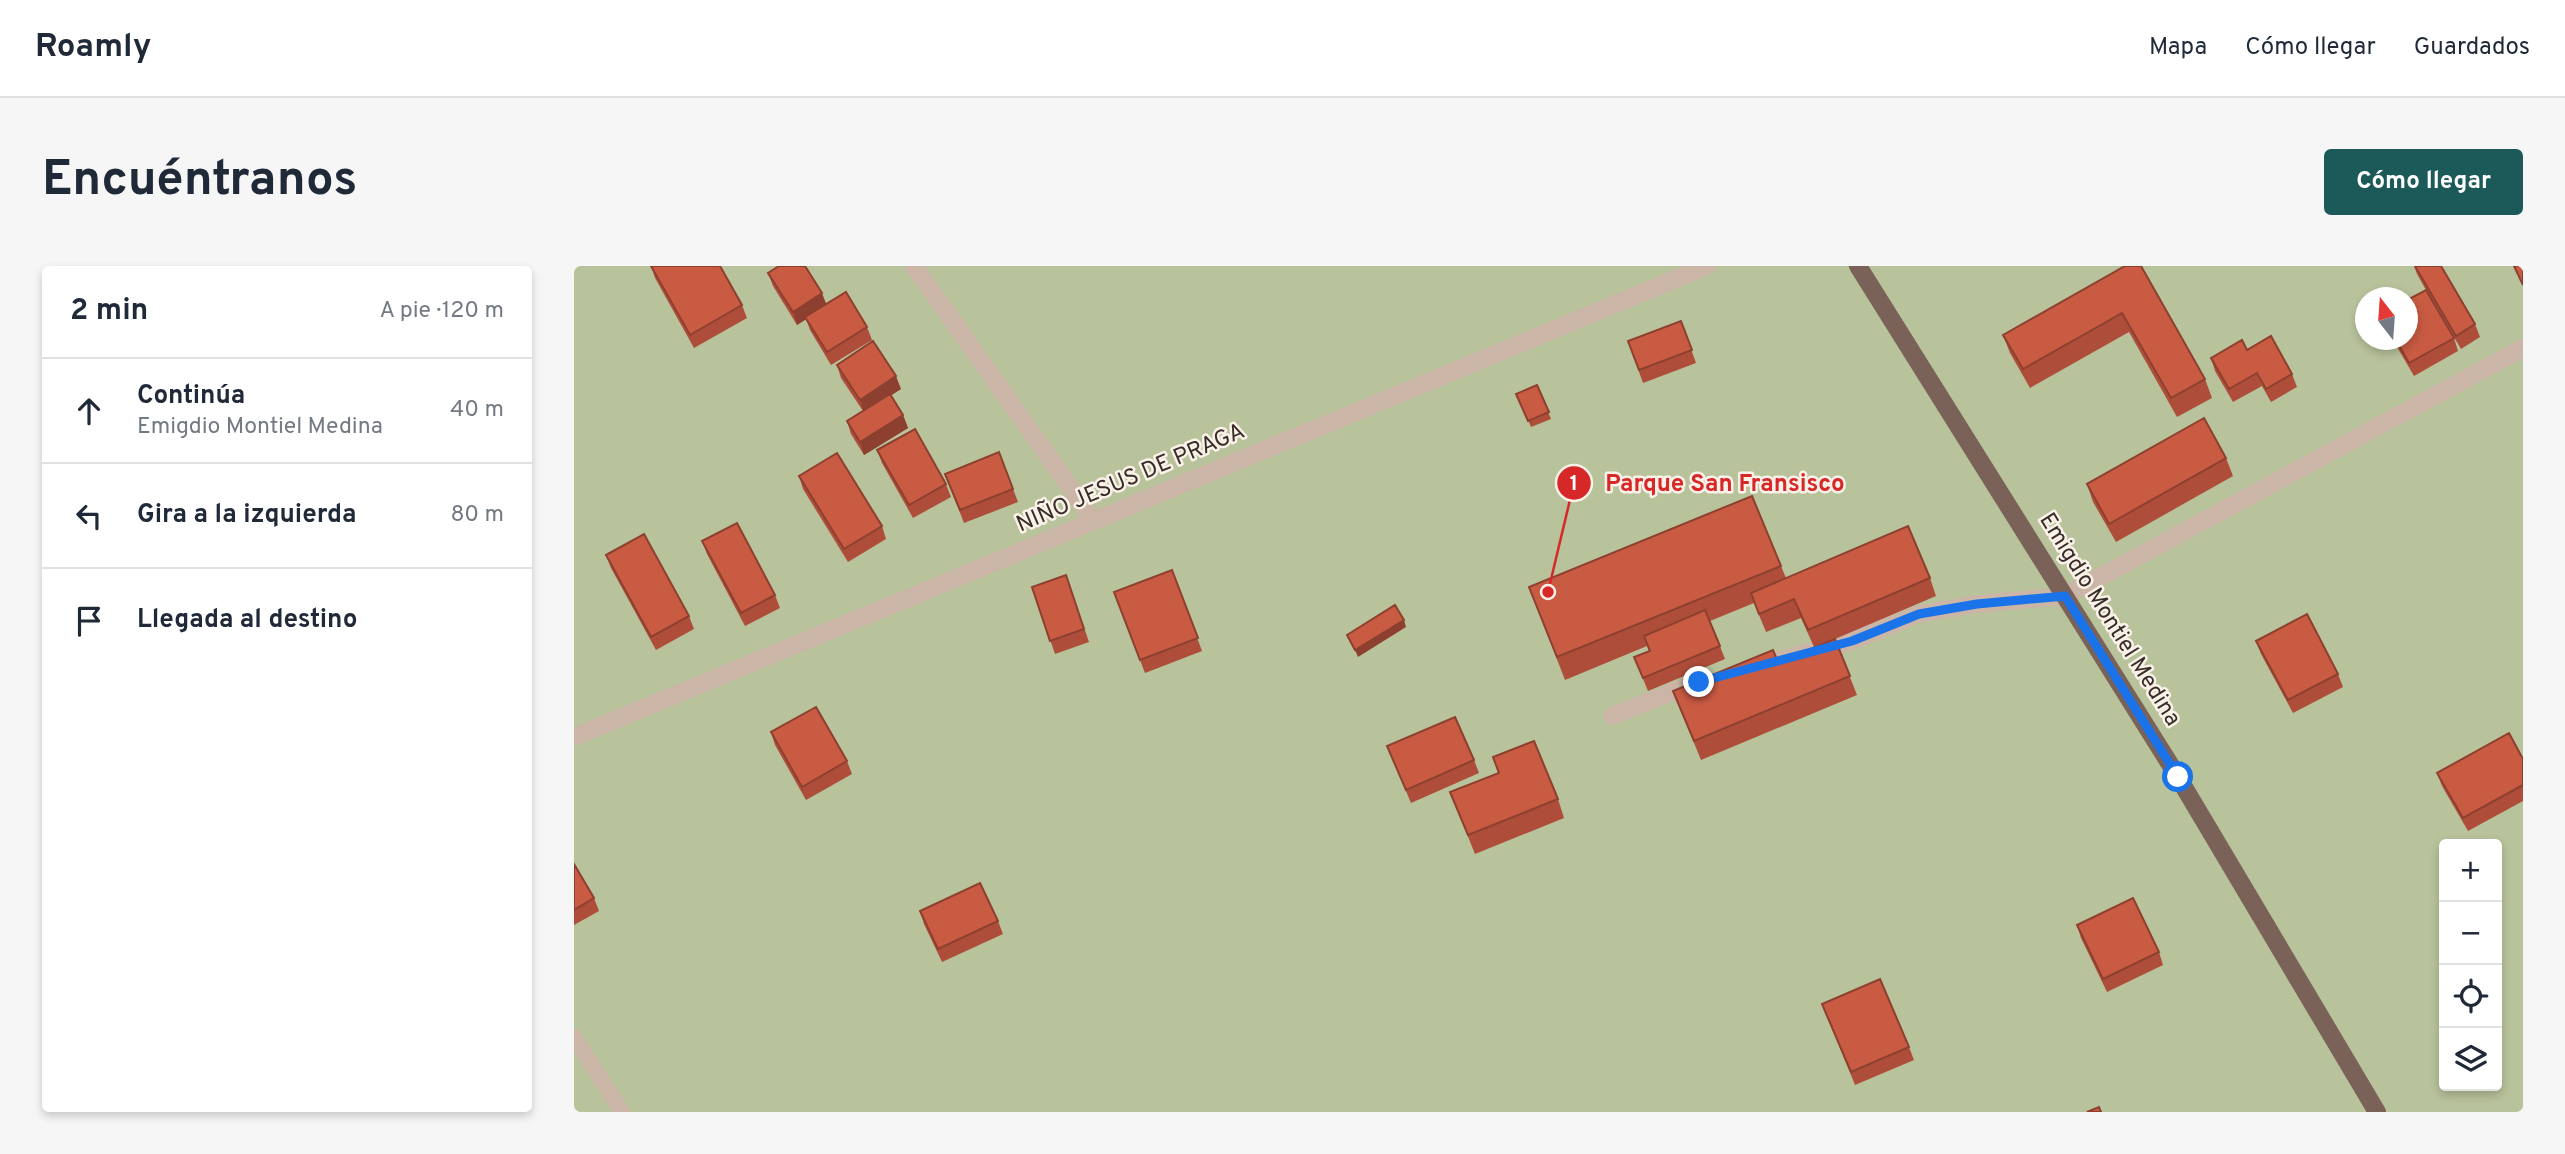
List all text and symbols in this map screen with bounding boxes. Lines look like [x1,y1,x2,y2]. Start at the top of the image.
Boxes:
text: Roamly [35,27,151,69]
text: Mapa [2149,33,2207,63]
text: Cómo llegar [2245,33,2376,63]
text: Guardados [2414,33,2530,63]
button: Cómo llegar [2324,149,2523,215]
text: Encuéntranos [42,151,357,213]
north arrow [2355,287,2418,350]
text: 2 min [70,293,148,330]
text: A pie · 120 m [380,297,504,326]
text: Continúa [137,380,245,413]
icon: ahead [70,392,108,430]
text: 40 m [450,396,504,425]
text: Emigdio Montiel Medina [137,413,383,442]
street label: NIÑO JESUS DE PRAGA [1012,417,1250,540]
callout: Parque San Fransisco [1557,460,1859,505]
text: Parque San Fransisco [1605,470,1845,500]
text: 1 [1570,471,1578,498]
icon: left [70,497,108,535]
text: Gira a la izquierda [137,499,356,532]
text: 80 m [451,501,504,530]
street label: Emigdio Montiel Medina [2032,508,2186,732]
icon: arrive [70,602,108,640]
text: Llegada al destino [137,604,357,637]
route end [1683,666,1714,697]
route start [2162,761,2193,792]
map controls [2439,839,2502,1091]
button: + [2439,839,2502,902]
button: − [2439,902,2502,965]
button: locate [2439,965,2502,1028]
button: layers [2439,1028,2502,1091]

